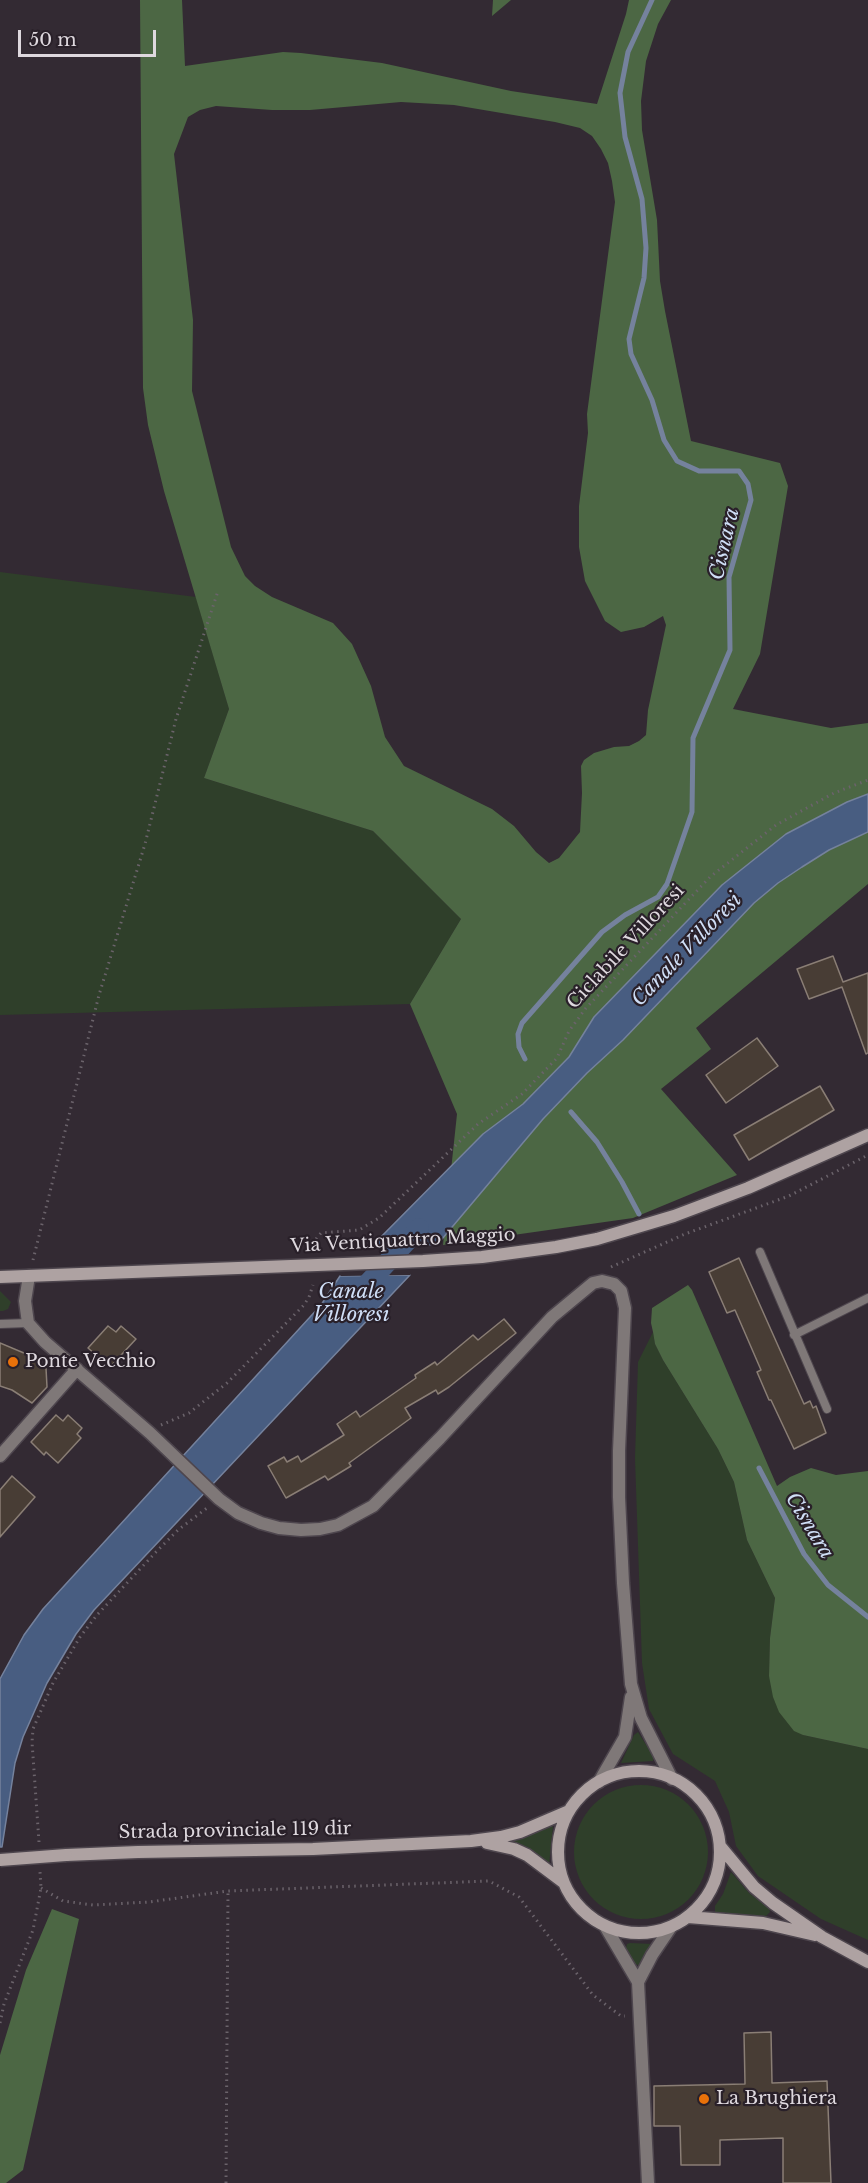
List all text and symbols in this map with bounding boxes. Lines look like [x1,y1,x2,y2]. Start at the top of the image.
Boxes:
scale bar [21,18,159,56]
text: 50 m [29,29,77,51]
water label: Cisnara [705,506,745,582]
street label: Ciclabile Villoresi [563,880,689,1014]
water label: Canale Villoresi [627,888,747,1012]
street label: Via Ventiquattro Maggio [290,1224,516,1258]
water label: Canale Villoresi [312,1280,390,1327]
place label: Ponte Vecchio [25,1351,156,1373]
marker: Ponte Vecchio [6,1355,20,1369]
water label: Cisnara [780,1488,838,1564]
street label: Strada provinciale 119 dir [119,1818,351,1844]
place label: La Brughiera [716,2088,837,2110]
marker: La Brughiera [697,2092,711,2106]

